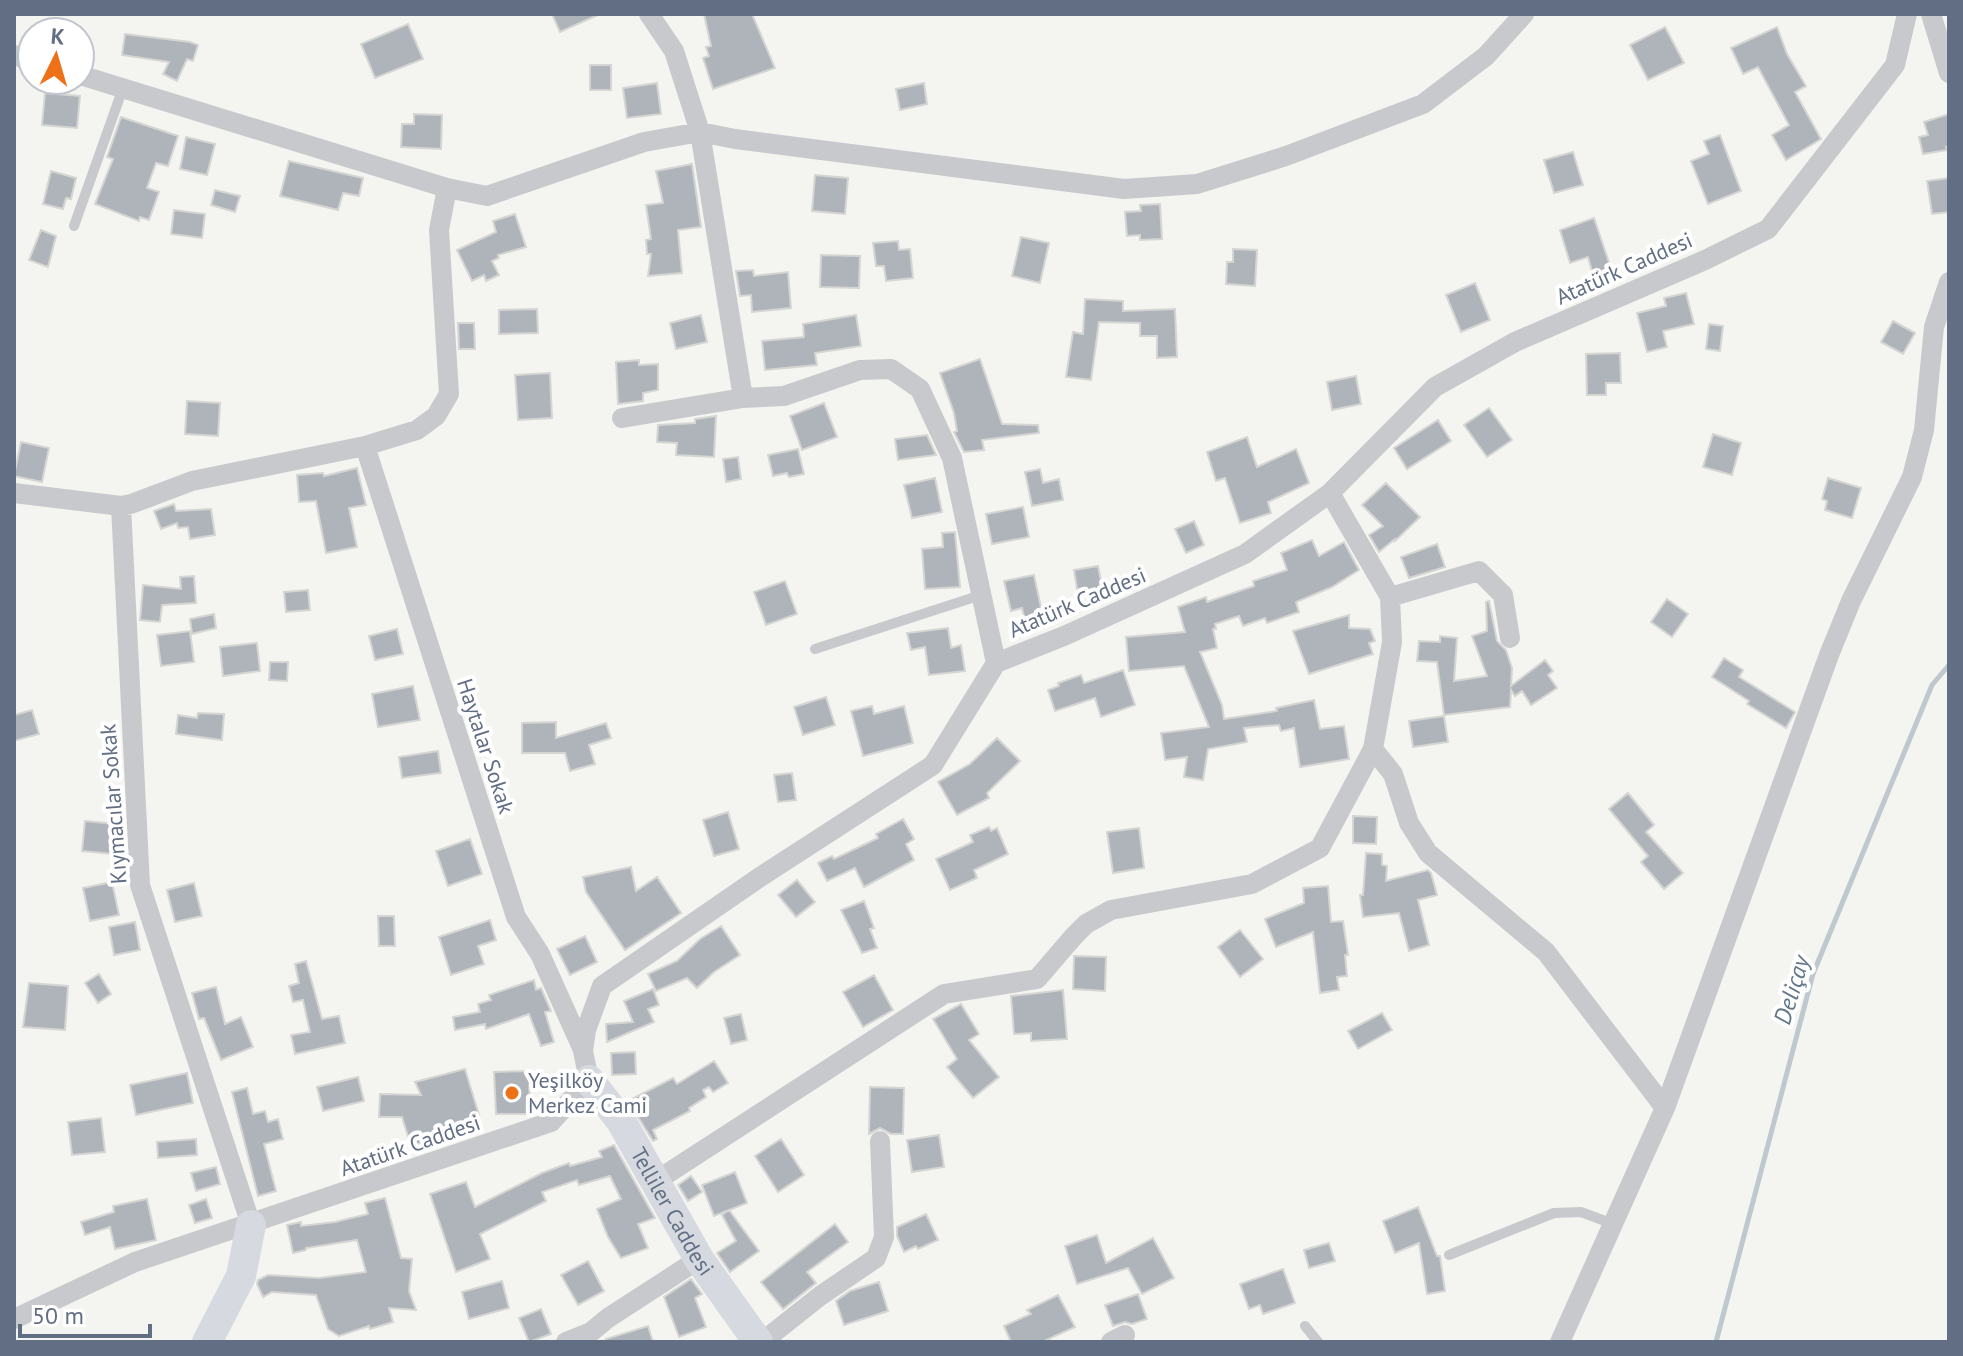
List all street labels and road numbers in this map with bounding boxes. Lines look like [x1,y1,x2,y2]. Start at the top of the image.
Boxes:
street label: Atatürk Caddesi [1551,225,1697,311]
street label: Atatürk Caddesi [1004,560,1150,644]
street label: Haytalar Sokak [451,675,521,818]
street label: Kıymacılar Sokak [93,723,133,885]
street label: Atatürk Caddesi [336,1108,484,1182]
street label: Telliler Caddesi [625,1142,720,1281]

